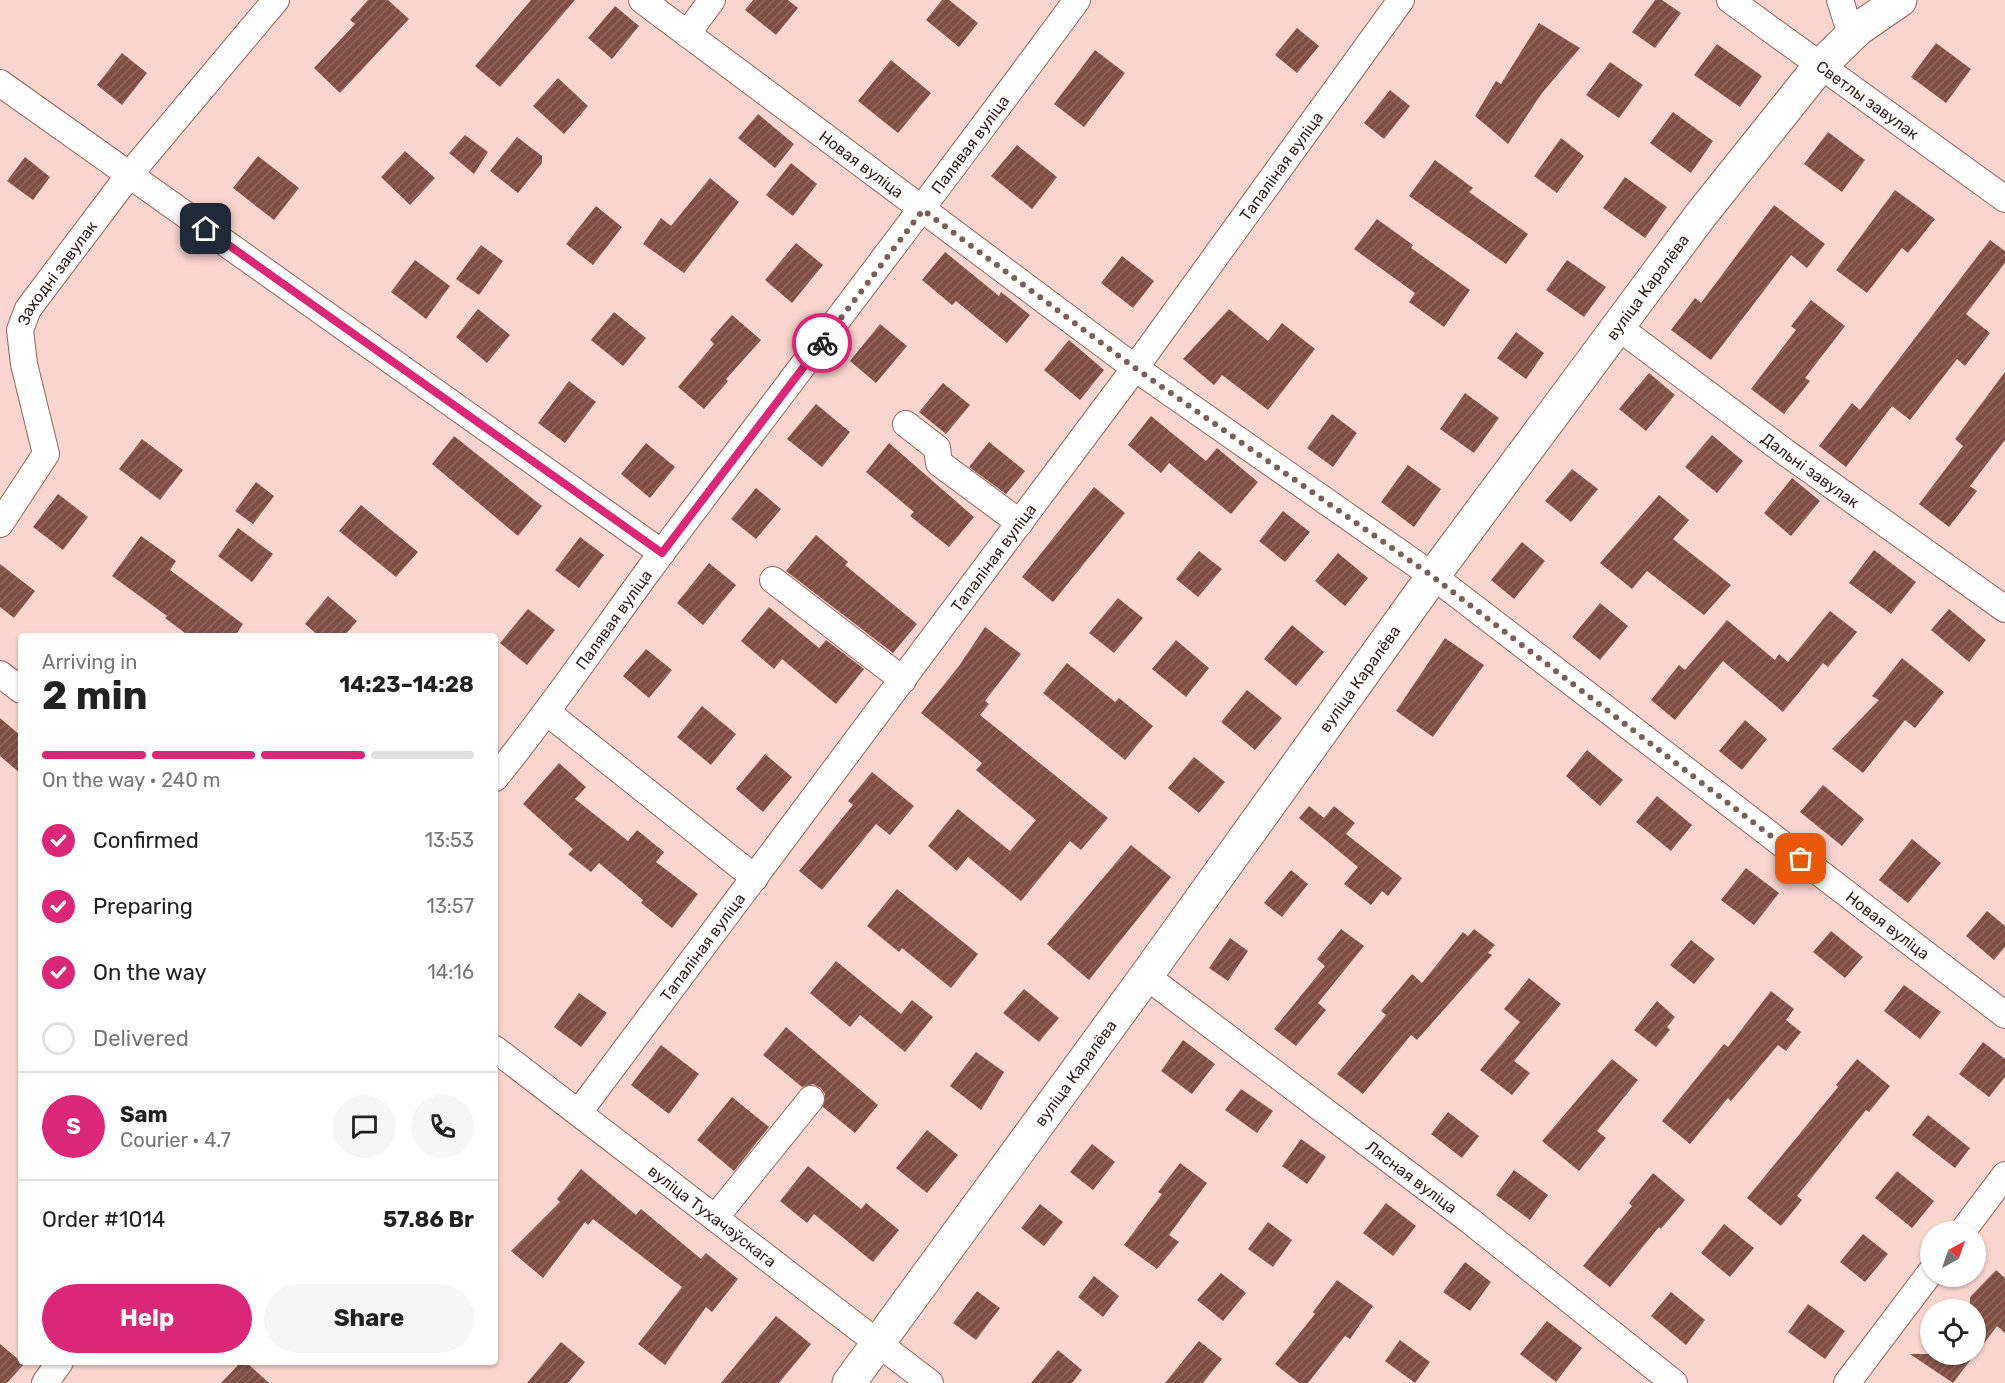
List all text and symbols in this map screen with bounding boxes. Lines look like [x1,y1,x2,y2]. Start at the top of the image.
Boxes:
street label: Светлы завулак [1813,56,1923,143]
street label: Палявая вуліца [927,91,1013,197]
street label: Тапаліная вуліца [1235,108,1327,224]
street label: Новая вуліца [816,126,907,202]
pin [180,203,231,254]
icon: home [189,212,222,245]
street label: Заходні завулак [13,216,101,328]
street label: вуліца Каралёва [1602,230,1693,343]
courier [792,313,852,373]
icon: bike [806,327,839,360]
street label: Дальні завулак [1758,428,1864,512]
street label: Тапаліная вуліца [947,500,1040,615]
street label: Палявая вуліца [571,566,656,673]
street label: вуліца Каралёва [1315,622,1404,735]
text: Arriving in [42,650,137,674]
text: 14:23–14:28 [339,671,474,698]
text: 2 min [42,673,148,719]
text: On the way · 240 m [42,768,221,792]
icon: check [42,824,75,857]
text: Confirmed [93,827,199,854]
text: 13:53 [424,828,474,852]
pin [1775,833,1826,884]
icon: bag [1784,842,1817,875]
street label: Новая вуліца [1842,887,1933,963]
street label: Тапаліная вуліца [656,889,749,1005]
icon: check [42,890,75,923]
text: Preparing [93,893,193,920]
text: 13:57 [426,894,474,918]
icon: check [42,956,75,989]
text: On the way [93,959,207,986]
text: 14:16 [427,960,474,984]
street label: вуліца Каралёва [1030,1016,1120,1130]
text: Delivered [93,1025,189,1052]
button: chat [333,1095,396,1158]
button: phone [411,1095,474,1158]
text: Sam [120,1101,168,1128]
text: S [66,1113,81,1140]
text: Courier · 4.7 [120,1128,231,1152]
street label: Лясная вуліца [1362,1136,1461,1217]
street label: вуліца Тухачэўскага [645,1161,780,1271]
text: Order #1014 [42,1206,165,1233]
text: 57.86 Br [383,1206,474,1233]
north arrow [1920,1221,1986,1287]
map controls [1920,1221,1986,1365]
button: Help [42,1284,252,1353]
button: Share [264,1284,474,1353]
button: locate [1920,1299,1986,1365]

